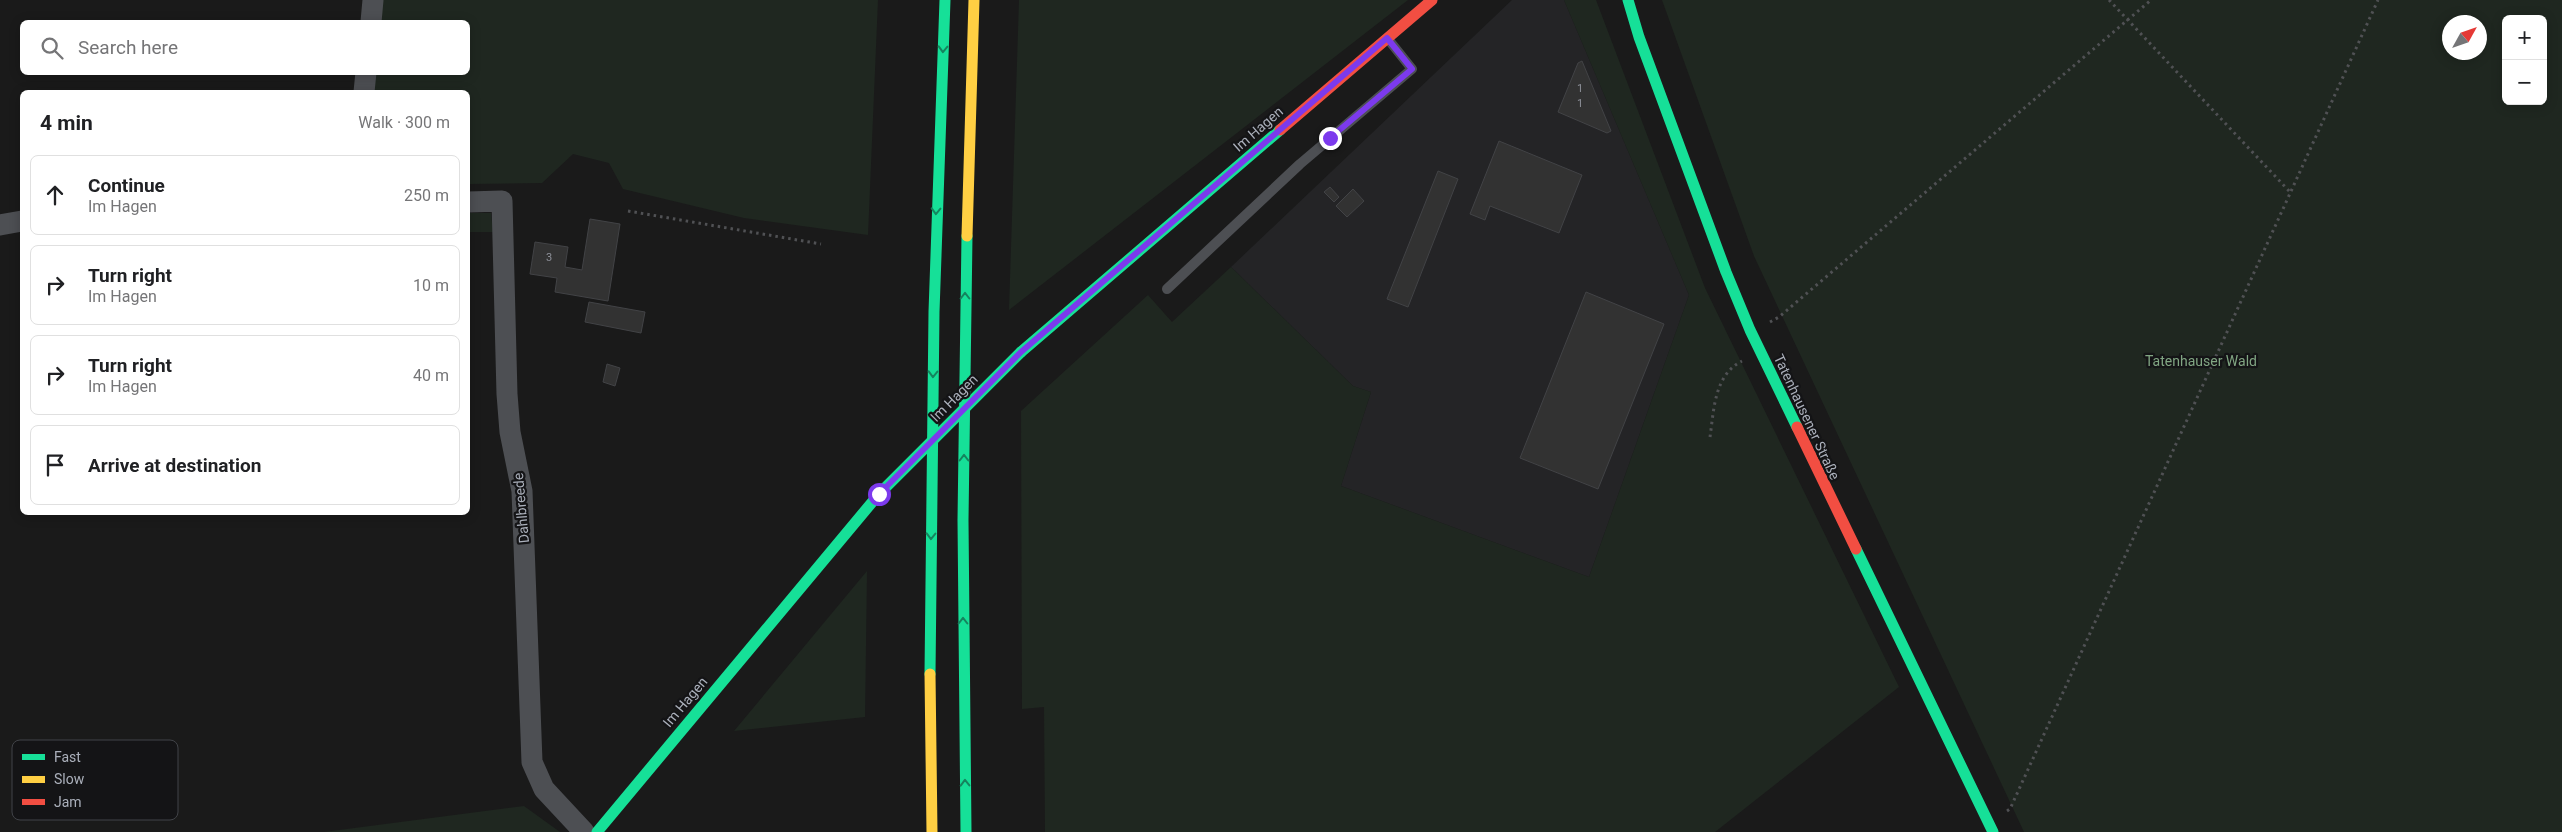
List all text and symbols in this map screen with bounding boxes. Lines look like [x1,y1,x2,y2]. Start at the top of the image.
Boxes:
north arrow [2442,15,2487,60]
map controls [2502,15,2547,105]
button: + [2502,15,2547,60]
search box [20,20,470,75]
icon: search [38,34,66,62]
text: Search here [78,36,178,59]
one-way arrow [937,45,948,53]
button: − [2502,60,2547,105]
house number: 1 [1577,82,1583,95]
house number: 1 [1577,97,1583,110]
street label: Im Hagen [1230,103,1286,155]
text: 4 min [40,111,93,135]
text: Walk · 300 m [358,113,450,132]
route end [1319,127,1342,150]
text: Continue [88,174,165,197]
icon: ahead [41,181,69,209]
text: 250 m [404,186,449,205]
text: Im Hagen [88,197,157,216]
one-way arrow [931,208,941,215]
house number: 3 [546,251,552,264]
text: Turn right [88,264,172,287]
icon: right [41,271,69,299]
text: 10 m [413,276,449,295]
text: Im Hagen [88,287,157,306]
one-way arrow [960,292,970,300]
street label: Tatenhausener Straße [1771,352,1843,482]
park label: Tatenhauser Wald [2145,353,2257,369]
text: Turn right [88,354,172,377]
icon: right [41,361,69,389]
text: 40 m [413,366,449,385]
one-way arrow [928,370,939,378]
street label: Im Hagen [927,371,981,425]
text: Im Hagen [88,377,157,396]
icon: arrive [41,451,69,479]
text: Arrive at destination [88,454,261,477]
one-way arrow [959,454,969,462]
street label: Dahlbreede [510,472,532,544]
route start [868,483,891,506]
one-way arrow [926,532,936,540]
one-way arrow [958,617,968,624]
street label: Im Hagen [660,674,710,730]
legend [12,740,178,820]
text: Fast [54,749,81,765]
text: Slow [54,771,85,787]
one-way arrow [960,779,970,787]
text: Jam [54,794,82,810]

